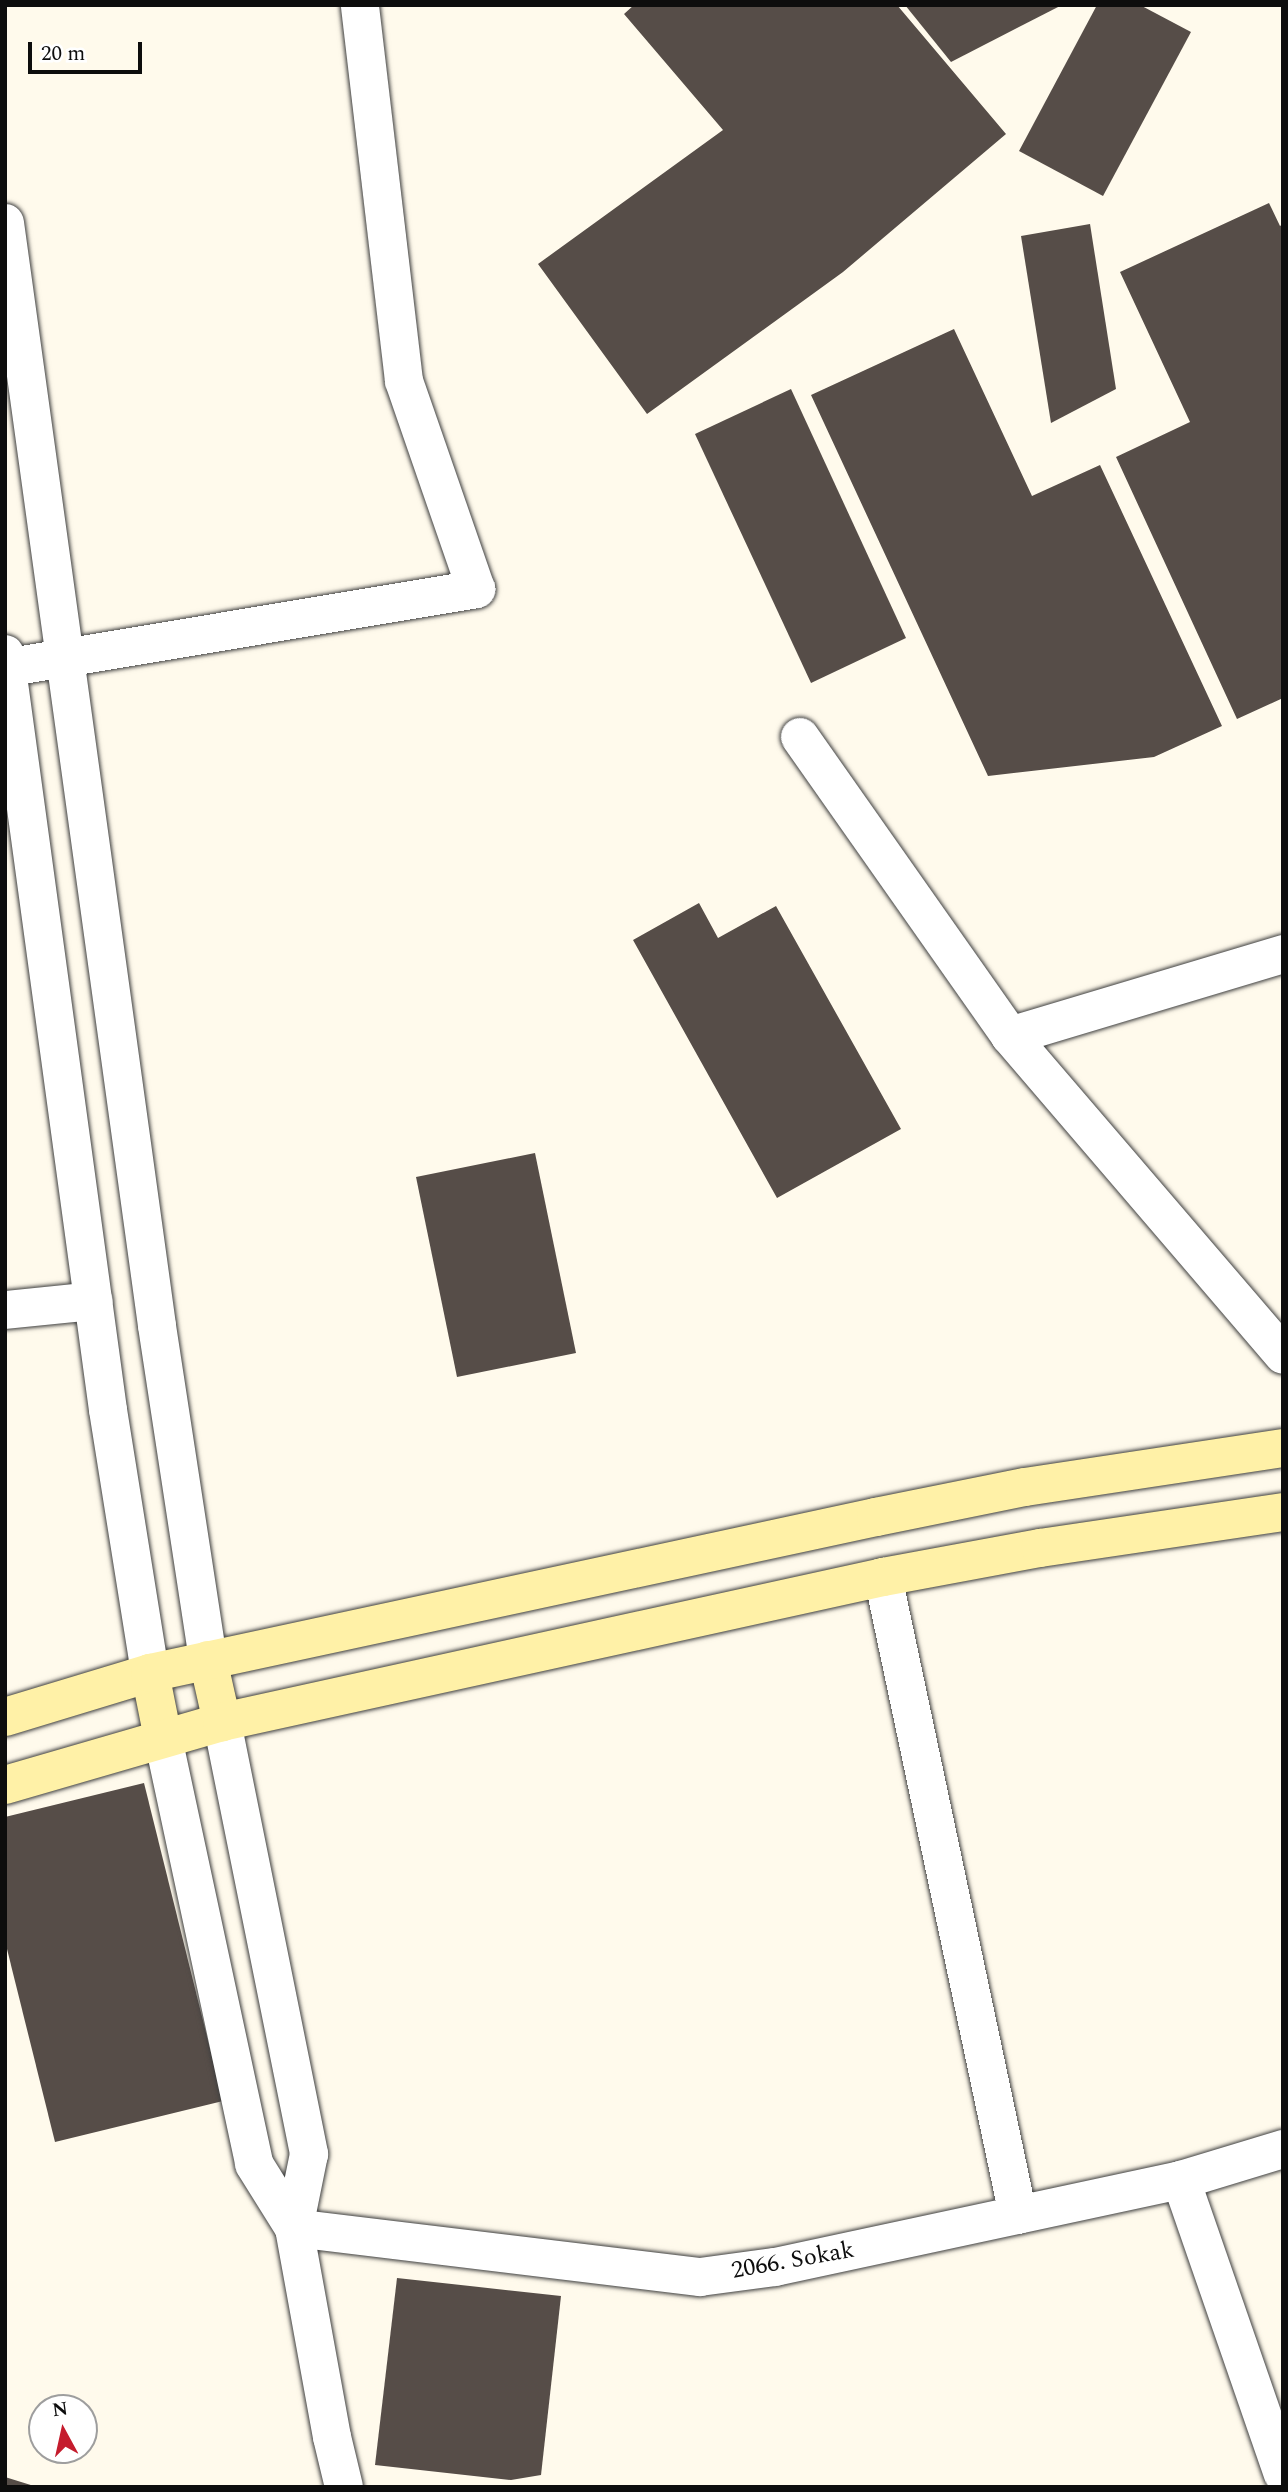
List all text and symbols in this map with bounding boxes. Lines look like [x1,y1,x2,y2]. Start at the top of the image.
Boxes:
scale bar [32,28,145,72]
text: 20 m [41,38,85,70]
street label: 2066. Sokak [729,2236,857,2286]
north arrow [28,2394,98,2464]
text: N [51,2394,70,2425]

